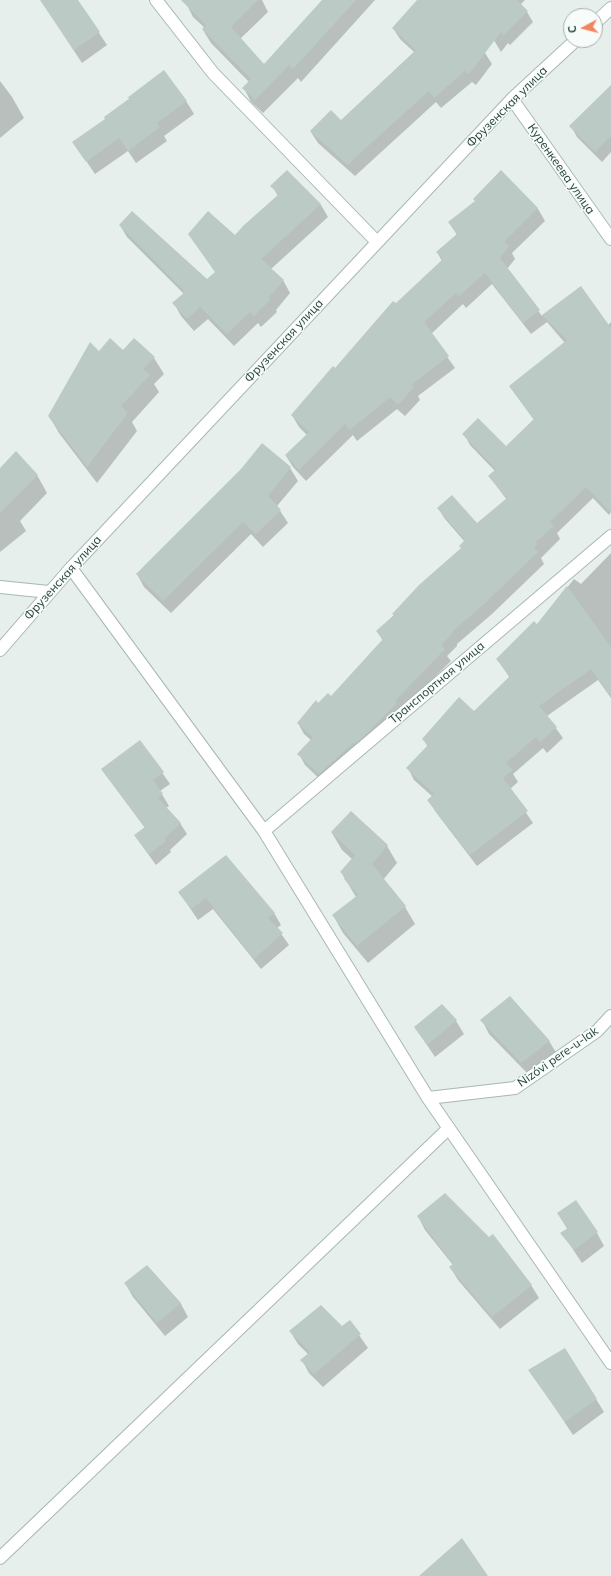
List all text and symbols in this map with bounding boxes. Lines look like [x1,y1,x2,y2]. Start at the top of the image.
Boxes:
north arrow [563,8,603,48]
text: С [565,25,579,34]
street label: Фрузенская улица [464,64,550,150]
street label: Куренкеева улица [524,121,598,217]
street label: Фрузенская улица [242,296,326,386]
street label: Фрузенская улица [21,533,105,623]
street label: Транспортная улица [386,639,488,727]
street label: Nizóvi pere-u-lak [515,1024,601,1090]

